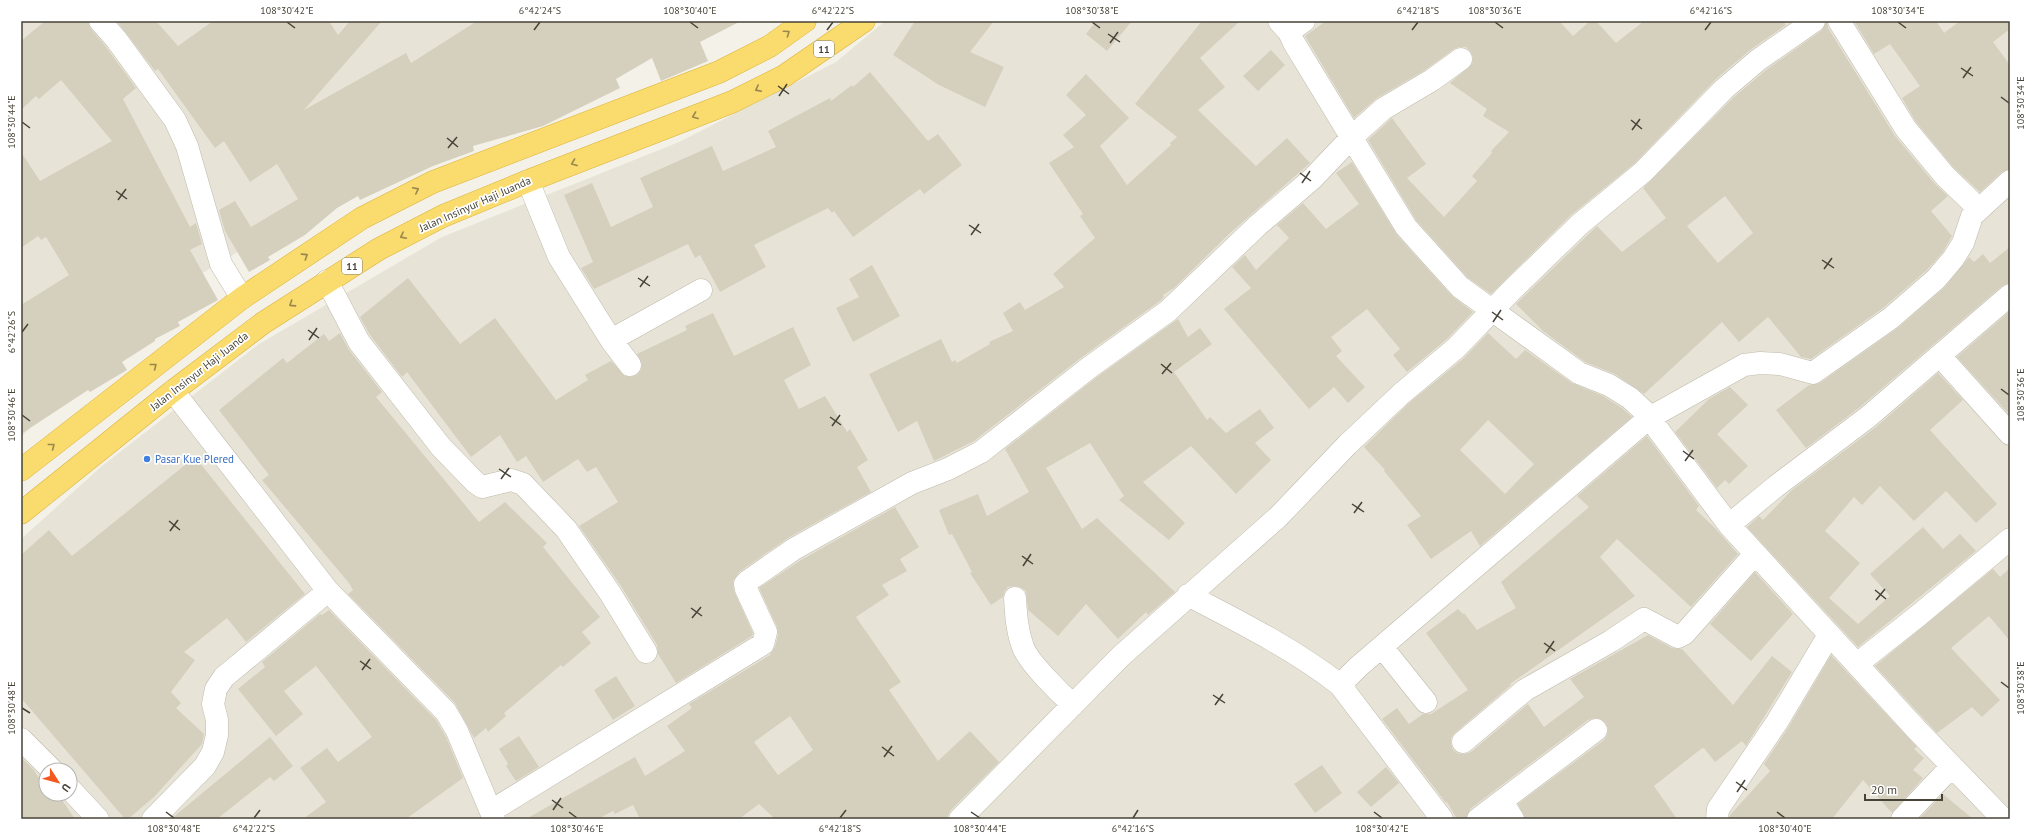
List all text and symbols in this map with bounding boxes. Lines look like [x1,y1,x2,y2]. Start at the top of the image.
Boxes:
text: 108°30'42"E [260,4,314,17]
text: 6°42'24"S [519,4,561,17]
text: 108°30'40"E [663,4,717,17]
text: 6°42'22"S [812,4,854,17]
text: 108°30'38"E [1065,4,1119,17]
text: 6°42'18"S [1397,4,1439,17]
text: 108°30'36"E [1468,4,1522,17]
text: 6°42'16"S [1690,4,1732,17]
text: 108°30'34"E [1871,4,1925,17]
one-way arrow [783,31,790,38]
road number: 11 [814,41,834,57]
text: 108°30'34"E [2014,76,2027,130]
one-way arrow [754,84,762,92]
text: 108°30'44"E [5,95,18,149]
one-way arrow [692,112,699,120]
one-way arrow [571,158,578,166]
street label: Jalan Insinyur Haji Juanda [416,173,533,235]
one-way arrow [412,188,420,195]
one-way arrow [400,232,408,239]
one-way arrow [301,254,308,261]
road number: 11 [342,258,362,274]
one-way arrow [289,299,296,306]
text: 6°42'26"S [5,311,18,353]
street label: Jalan Insinyur Haji Juanda [146,328,251,414]
one-way arrow [150,364,157,371]
text: 108°30'36"E [2014,368,2027,422]
text: 108°30'46"E [5,388,18,442]
one-way arrow [47,443,54,450]
place label: Pasar Kue Plered [155,452,234,466]
marker: Pasar Kue Plered [142,454,152,464]
text: 108°30'38"E [2014,661,2027,715]
text: 108°30'48"E [5,681,18,735]
north arrow [38,762,78,802]
scale bar [1865,776,1942,802]
text: U [58,781,74,795]
text: 20 m [1871,782,1897,797]
text: 108°30'48"E [147,822,201,835]
text: 6°42'22"S [233,822,275,835]
text: 108°30'46"E [550,822,604,835]
text: 6°42'18"S [819,822,861,835]
text: 108°30'44"E [953,822,1007,835]
text: 6°42'16"S [1112,822,1154,835]
text: 108°30'42"E [1355,822,1409,835]
text: 108°30'40"E [1758,822,1812,835]

